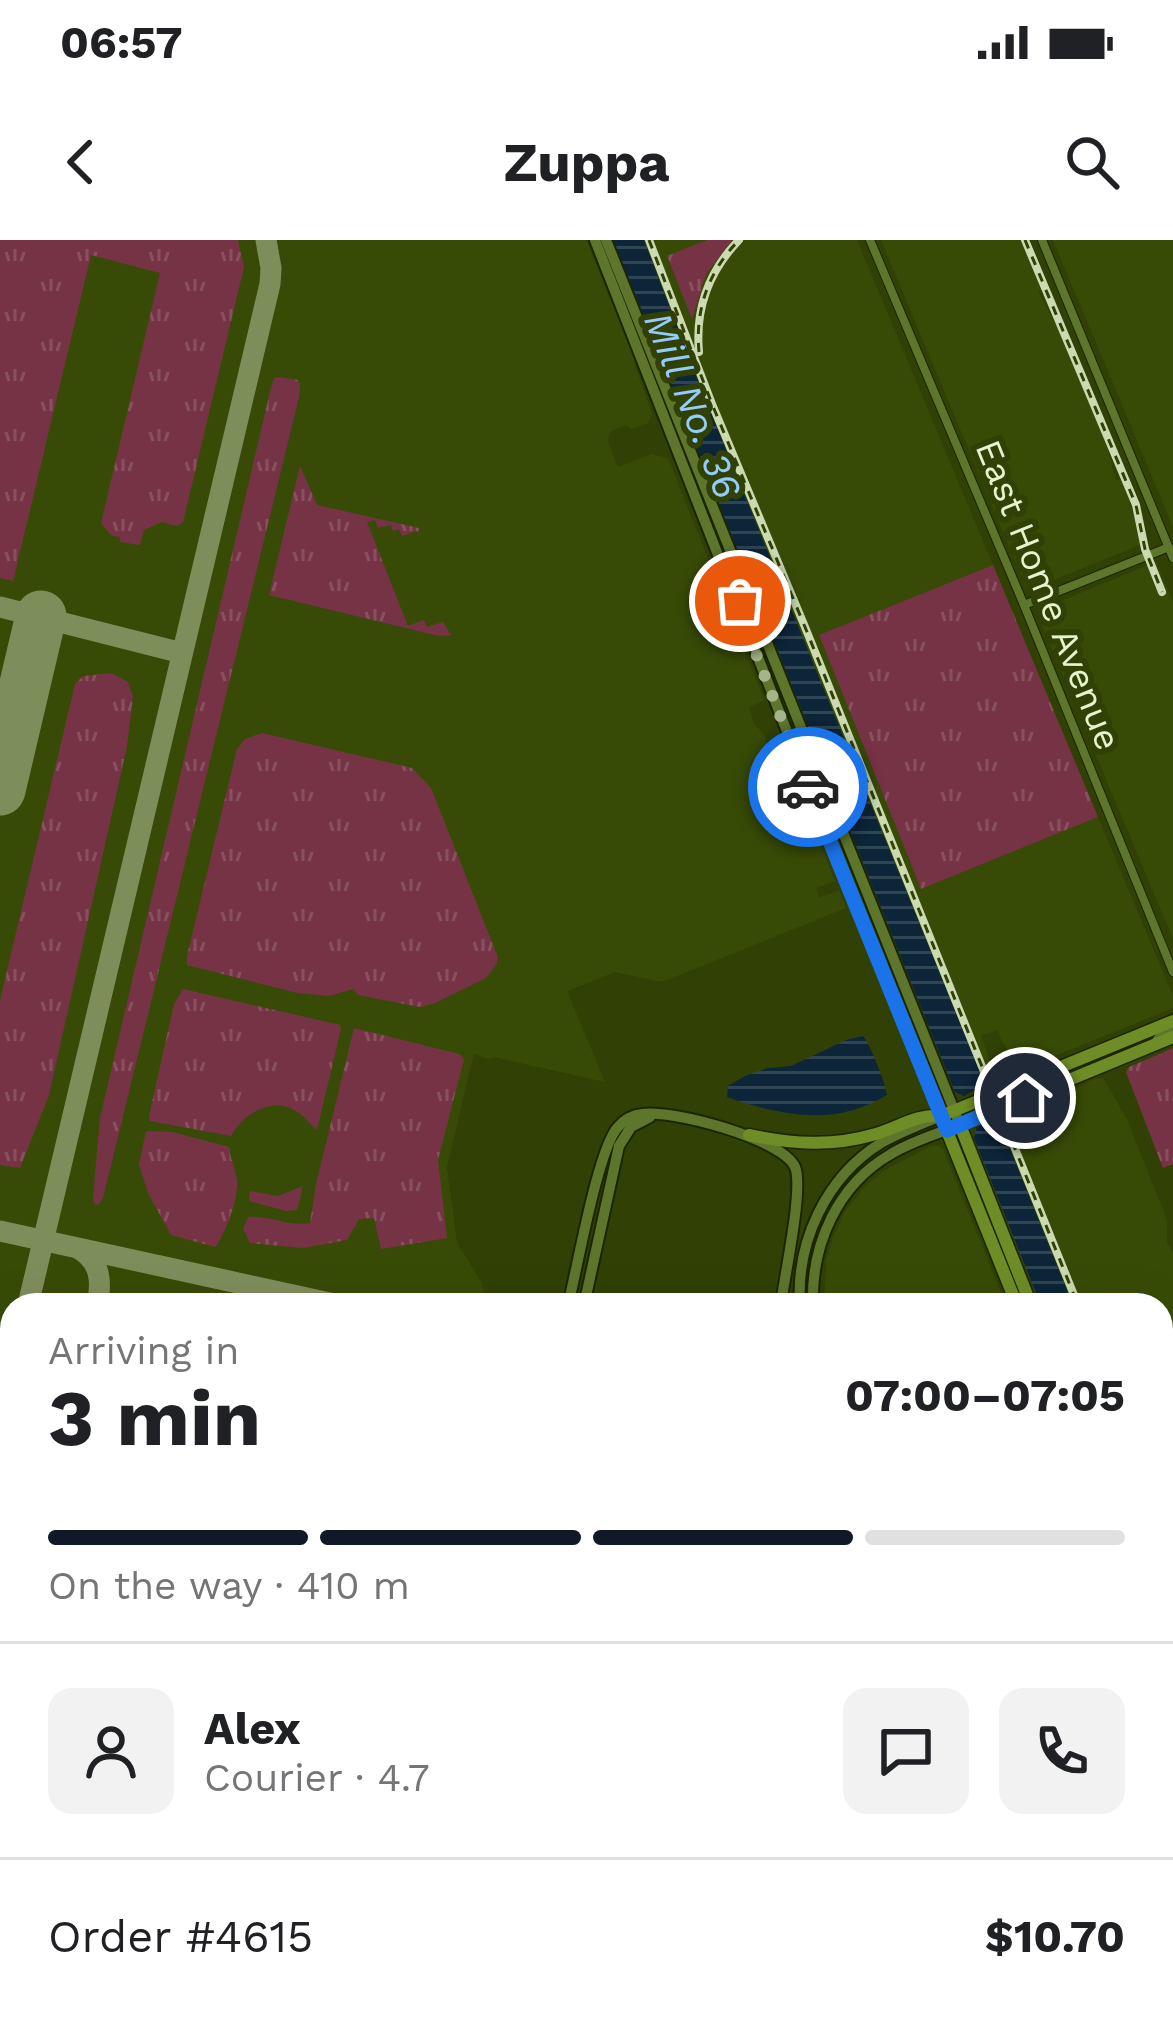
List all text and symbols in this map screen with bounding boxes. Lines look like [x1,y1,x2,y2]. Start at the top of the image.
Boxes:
text: 06:57 [60,16,183,69]
icon: back [48,129,114,195]
icon: search [1059,129,1125,195]
text: Zuppa [504,131,669,194]
water label: Mill No. 36 [635,305,751,505]
street label: East Home Avenue [967,434,1129,756]
pin [689,550,791,652]
icon: bag [707,568,773,634]
courier [748,727,868,847]
icon: car [775,754,841,820]
pin [974,1047,1076,1149]
icon: home [992,1065,1058,1131]
text: Arriving in [48,1328,239,1373]
text: 07:00–07:05 [845,1369,1125,1422]
text: 3 min [48,1372,261,1464]
text: On the way · 410 m [48,1563,410,1608]
button: person [48,1688,174,1814]
button: chat [843,1688,969,1814]
button: phone [999,1688,1125,1814]
text: Alex [204,1702,301,1755]
text: Courier · 4.7 [204,1755,430,1800]
text: Order #4615 [48,1910,313,1963]
text: $10.70 [985,1910,1125,1963]

